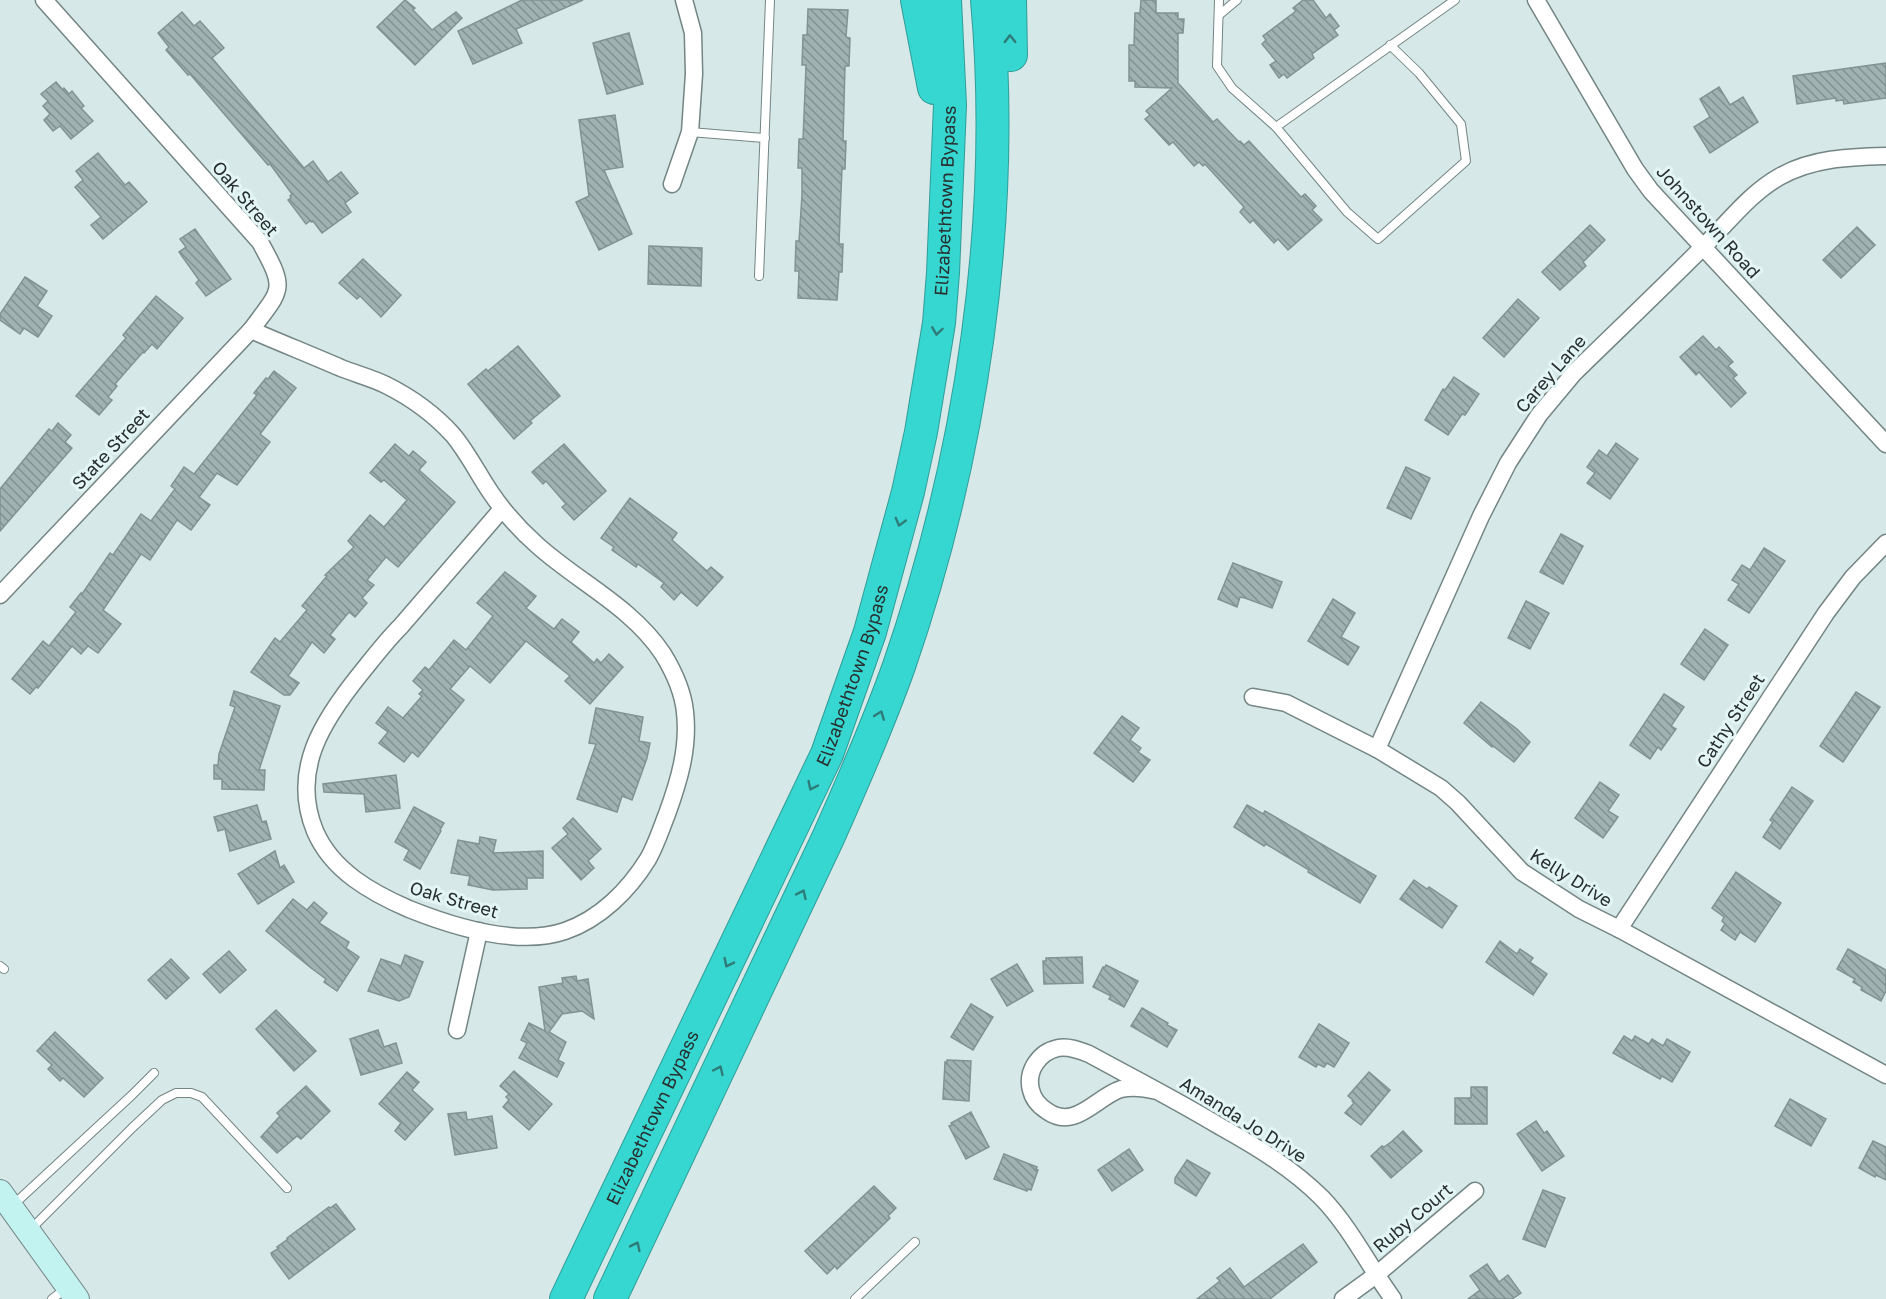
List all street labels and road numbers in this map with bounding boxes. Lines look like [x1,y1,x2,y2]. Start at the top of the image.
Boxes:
street label: Elizabethtown Bypass [929,105,960,297]
street label: Oak Street [208,156,284,240]
street label: Johnstown Road [1652,160,1765,282]
street label: Carey Lane [1510,330,1590,417]
street label: State Street [67,403,154,494]
street label: Elizabethtown Bypass [811,582,892,770]
street label: Cathy Street [1692,669,1769,772]
street label: Kelly Drive [1526,843,1617,911]
street label: Oak Street [407,876,501,922]
street label: Elizabethtown Bypass [601,1026,703,1208]
street label: Amanda Jo Drive [1176,1071,1311,1167]
street label: Ruby Court [1368,1178,1456,1257]

